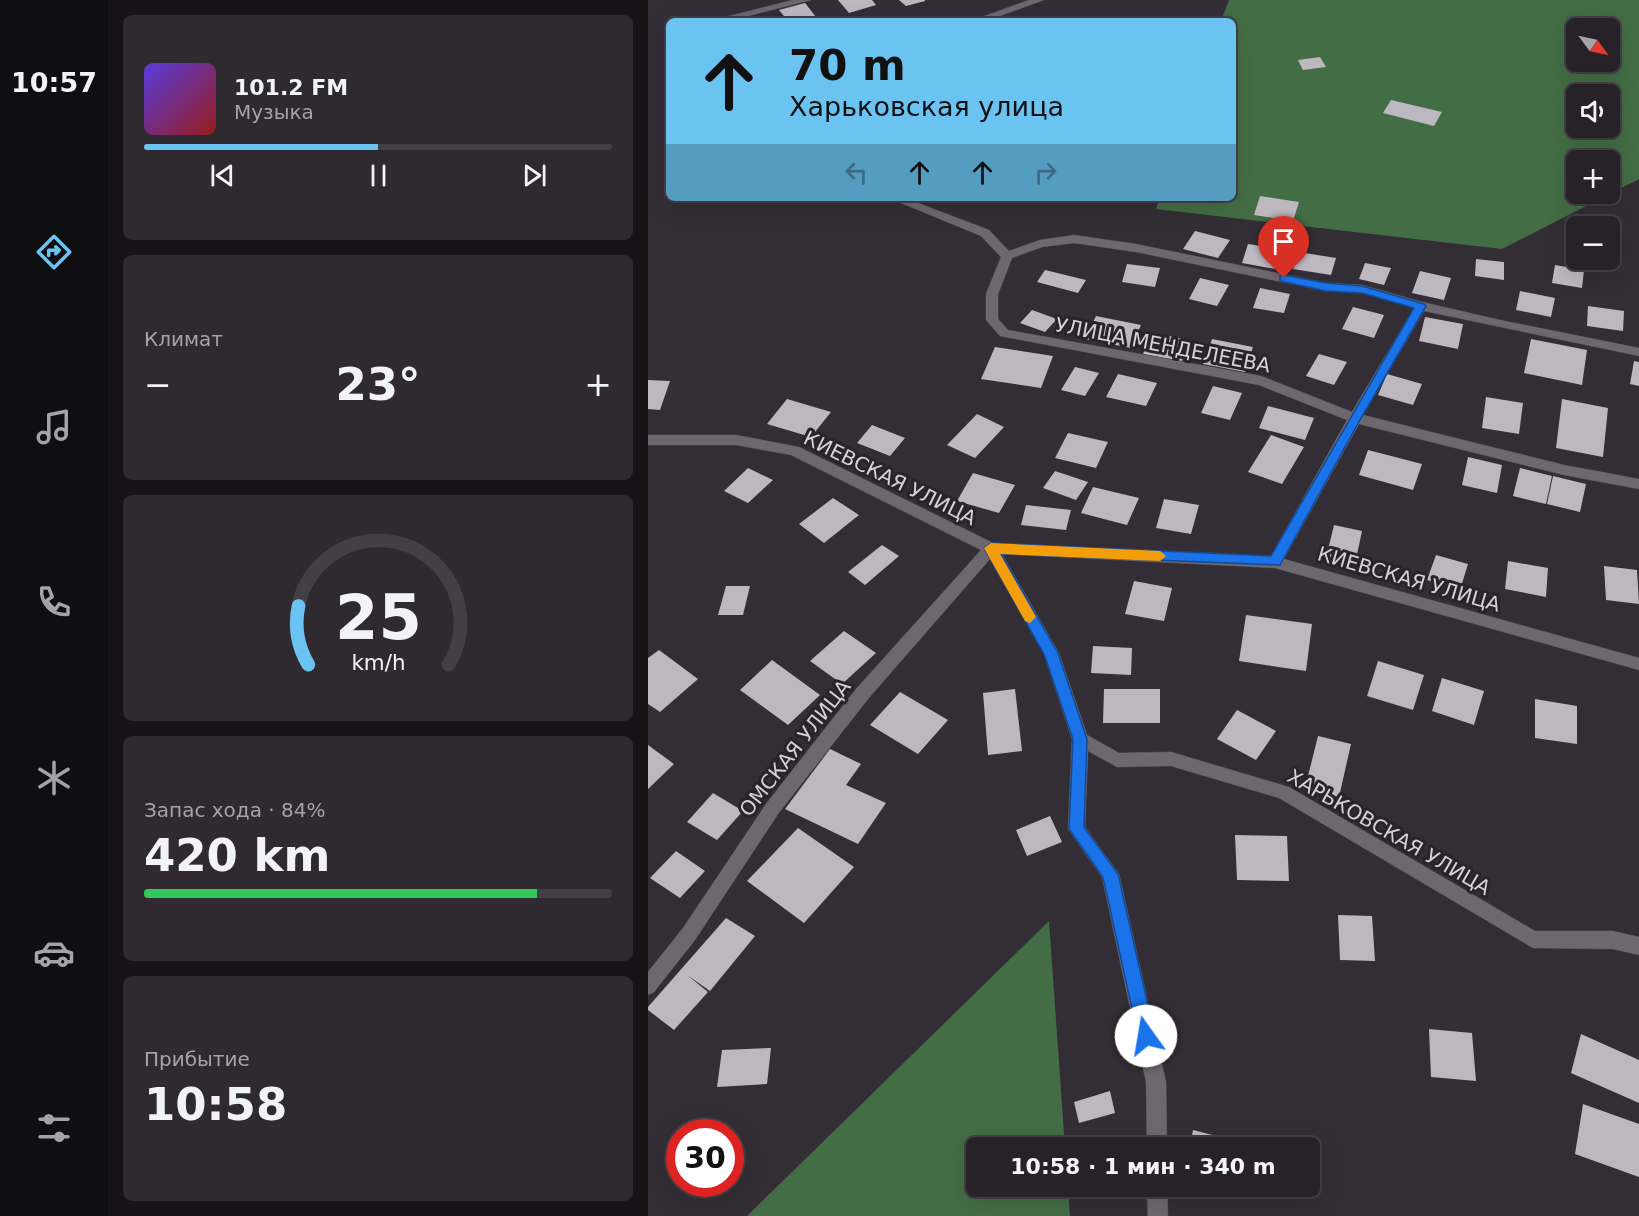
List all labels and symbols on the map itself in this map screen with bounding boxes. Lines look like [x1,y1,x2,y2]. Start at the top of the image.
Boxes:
north arrow [1566,18,1620,72]
pin [1258,216,1309,278]
street label: УЛИЦА МЕНДЕЛЕЕВА [1053,312,1273,378]
street label: КИЕВСКАЯ УЛИЦА [800,426,980,530]
street label: КИЕВСКАЯ УЛИЦА [1315,541,1503,617]
street label: ОМСКАЯ УЛИЦА [734,675,856,821]
street label: ХАРЬКОВСКАЯ УЛИЦА [1283,764,1495,900]
position arrow [1114,1004,1178,1068]
speed limit sign: 30 [666,1119,744,1197]

